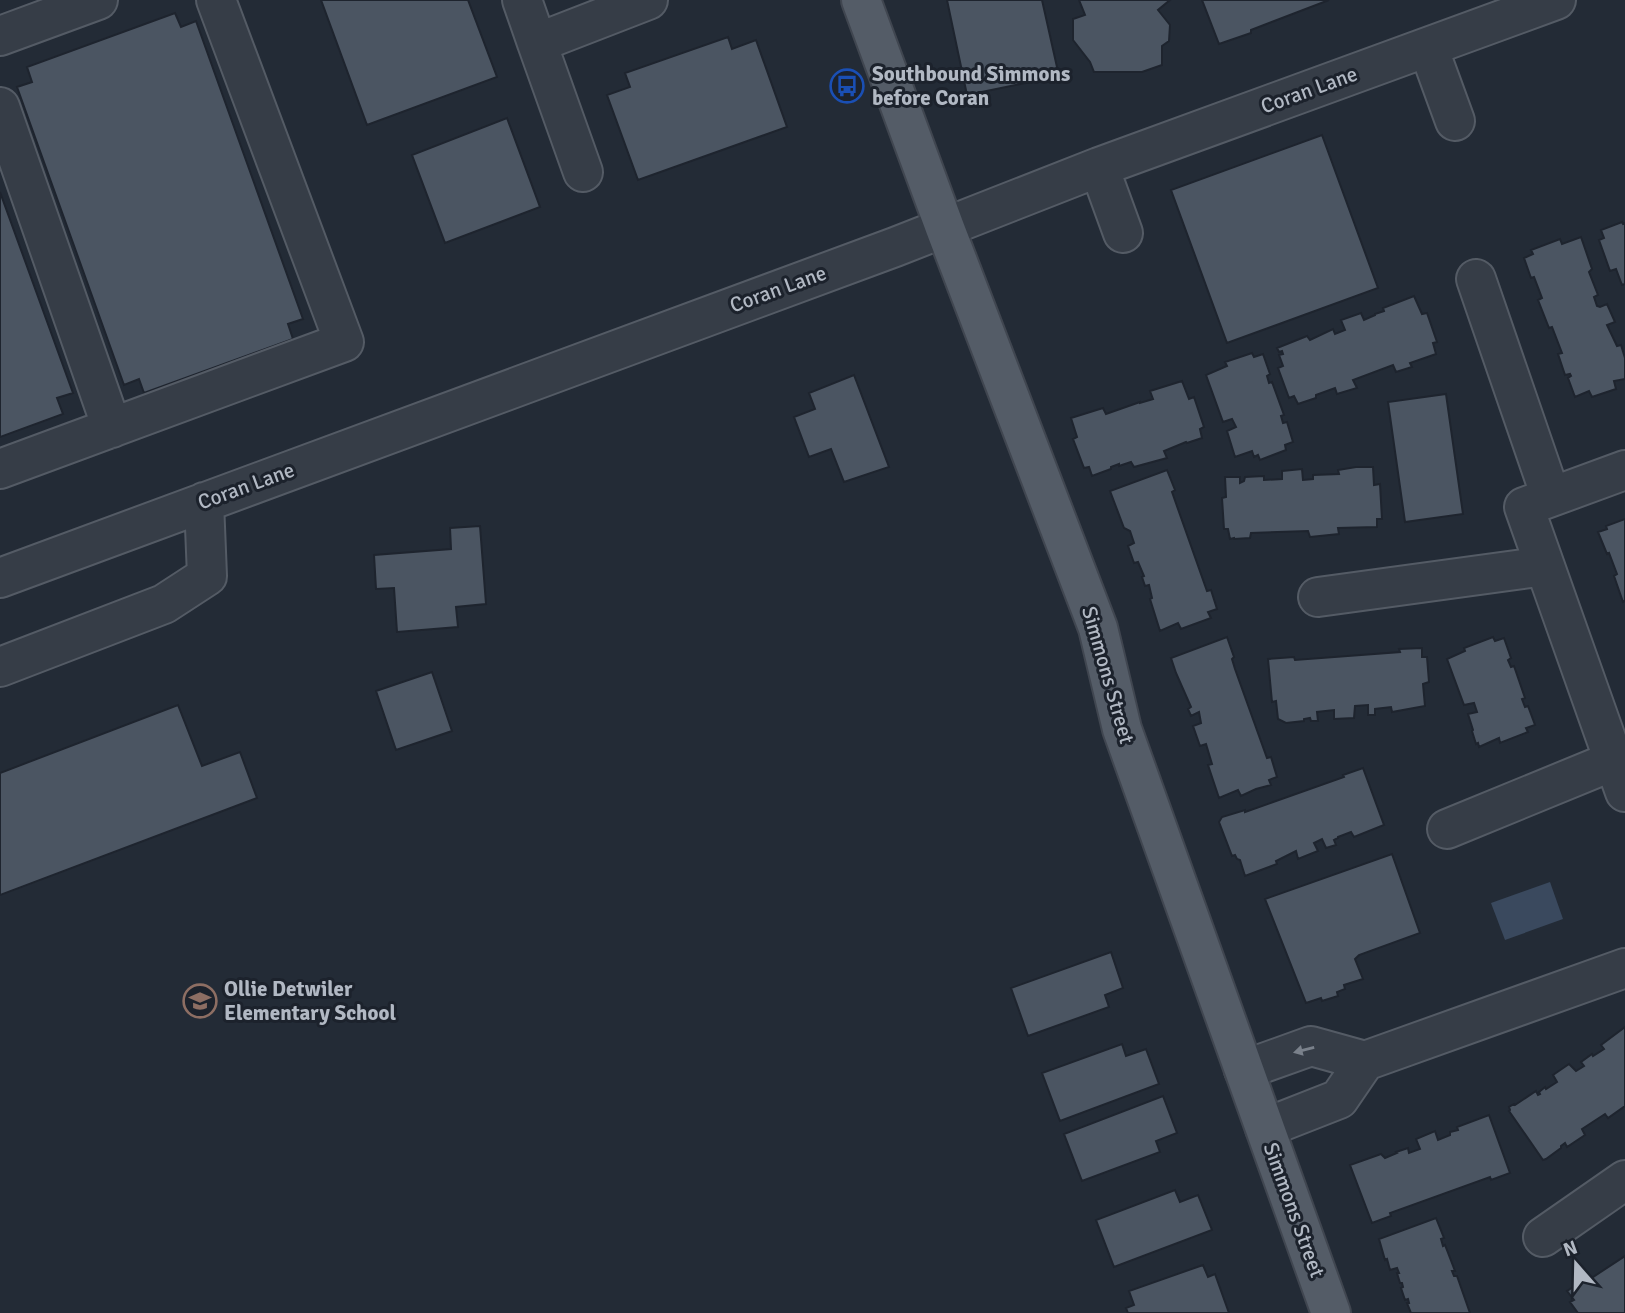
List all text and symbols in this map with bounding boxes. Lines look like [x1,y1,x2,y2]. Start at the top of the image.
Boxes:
street label: Coran Lane [1257,60,1361,120]
place label: Southbound Simmons before Coran [872,61,1070,111]
bus stop icon: Southbound Simmons before Coran [828,67,866,105]
street label: Coran Lane [726,259,830,319]
street label: Coran Lane [194,456,298,516]
street label: Simmons Street [1076,603,1140,747]
place label: Ollie Detwiler Elementary School [224,976,396,1026]
school or university icon: Ollie Detwiler Elementary School [181,982,219,1020]
one-way arrow [1292,1044,1314,1055]
street label: Simmons Street [1258,1139,1330,1281]
north arrow [1541,1229,1611,1299]
text: N [1560,1235,1581,1263]

